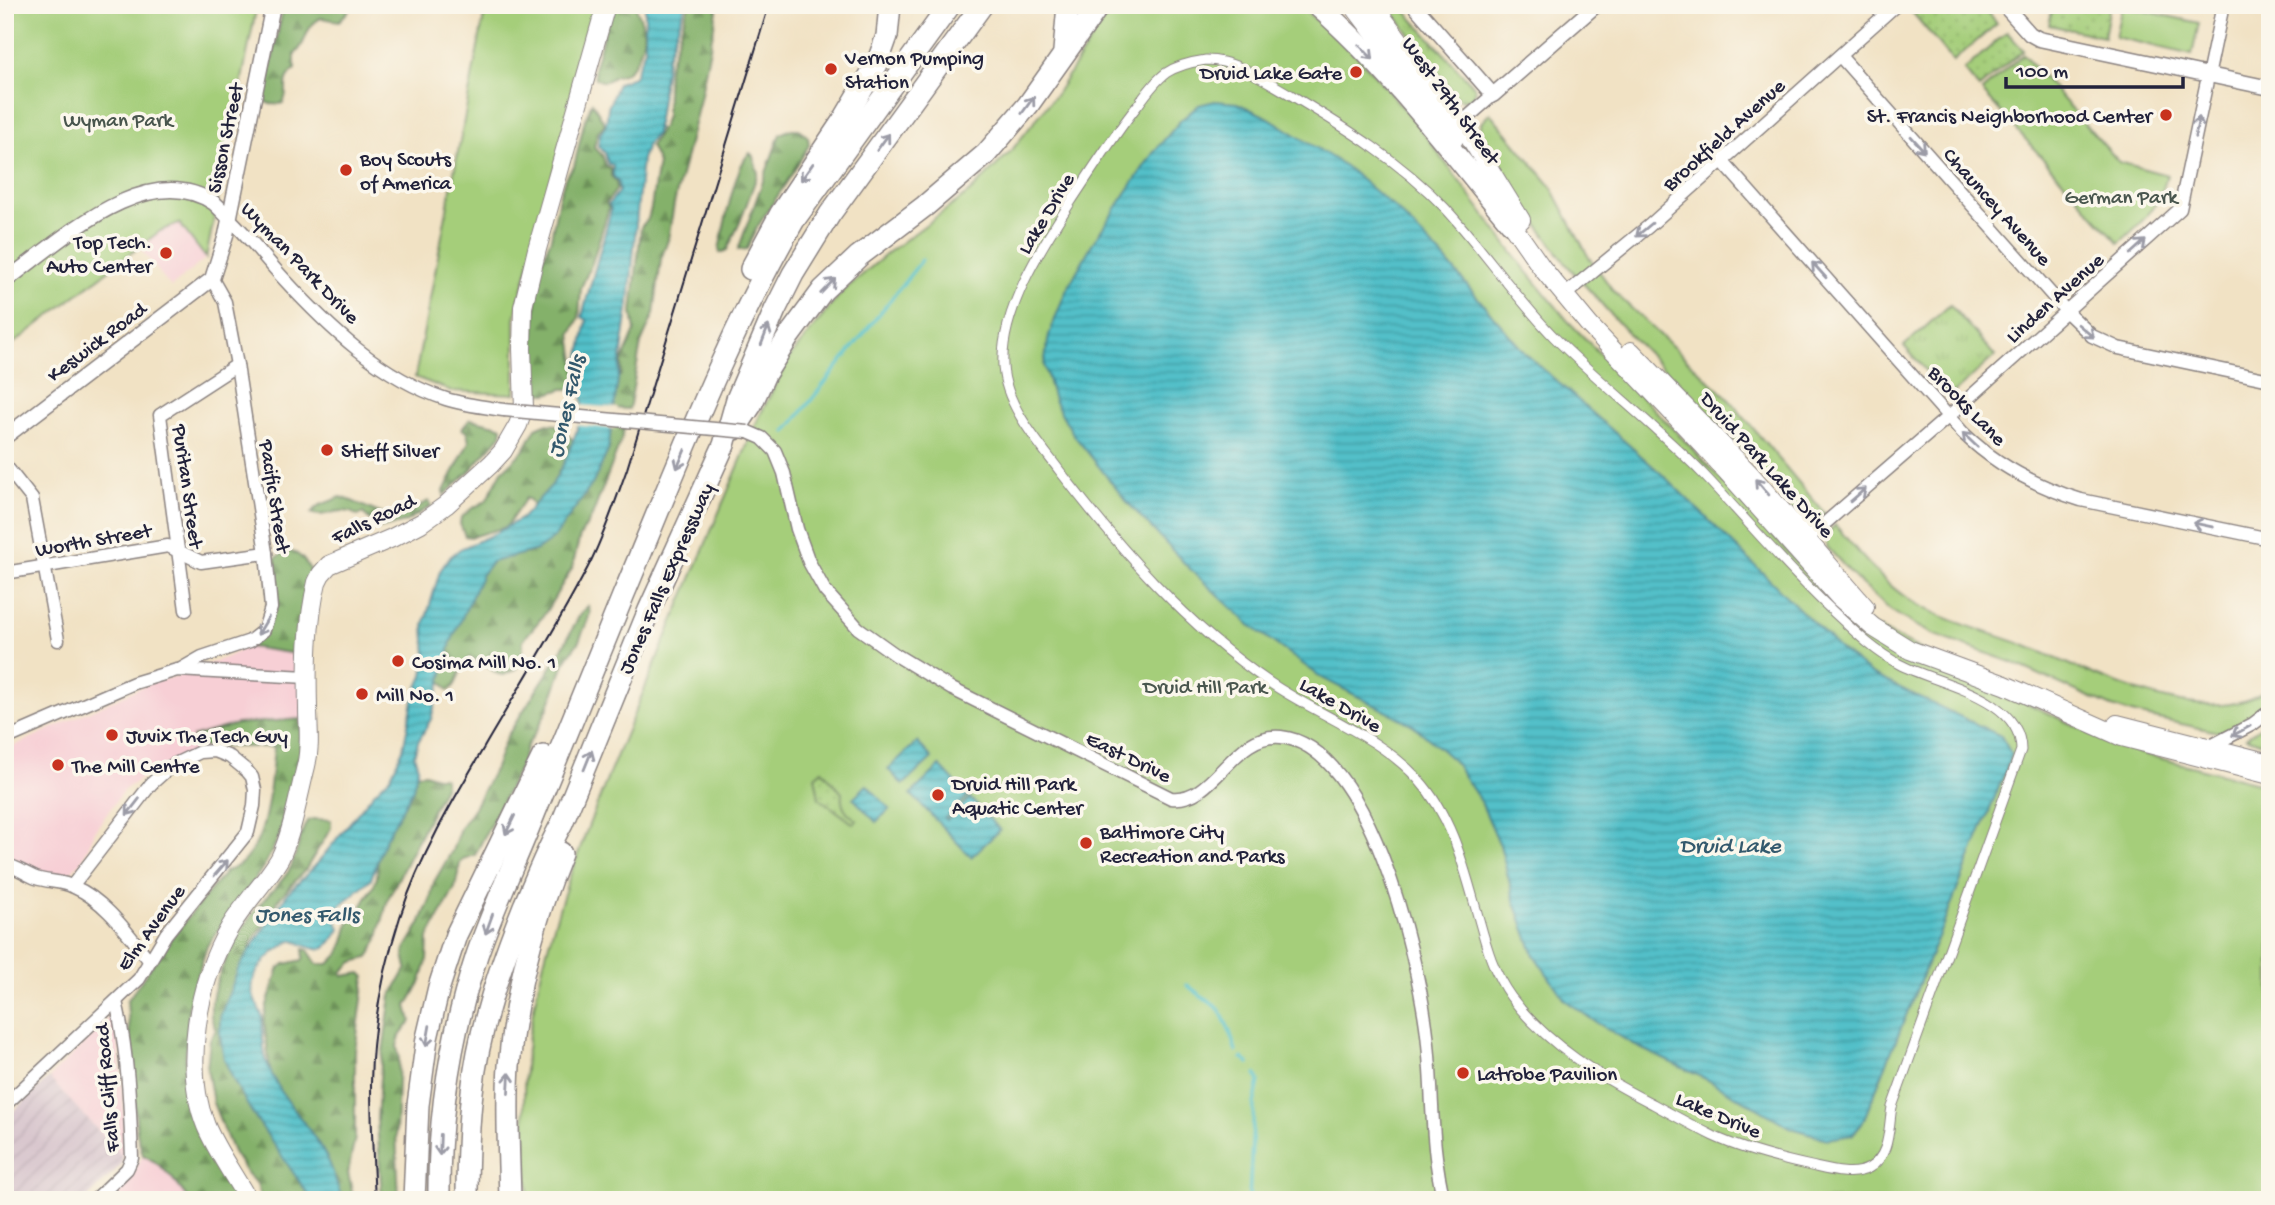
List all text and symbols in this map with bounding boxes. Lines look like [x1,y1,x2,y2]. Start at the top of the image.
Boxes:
street label: West 29th Street [1394,33,1505,173]
one-way arrow [1358,43,1375,60]
scale bar [2006,46,2182,90]
place label: Vernon Pumping Station [844,48,984,97]
marker: Vernon Pumping Station [823,61,839,77]
text: 100 m [2015,61,2068,86]
place label: Druid Lake Gate [1198,63,1343,88]
marker: Druid Lake Gate [1348,64,1364,80]
street label: Brookfield Avenue [1658,74,1793,199]
street label: Sisson Street [204,79,252,196]
one-way arrow [1020,96,1035,115]
place label: St. Francis Neighborhood Center [1867,106,2154,131]
marker: St. Francis Neighborhood Center [2158,107,2174,123]
park label: Wyman Park [63,110,176,135]
one-way arrow [2191,116,2205,139]
one-way arrow [875,133,890,152]
one-way arrow [1909,135,1926,152]
street label: Chauncey Avenue [1936,144,2056,274]
place label: Boy Scouts of America [359,149,453,198]
marker: Boy Scouts of America [338,162,354,178]
one-way arrow [800,162,814,181]
street label: Lake Drive [1014,169,1083,260]
park label: German Park [2064,187,2180,212]
street label: Wyman Park Drive [234,198,364,332]
one-way arrow [1635,221,1653,237]
place label: Top Tech. Auto Center [46,232,154,281]
one-way arrow [2129,239,2147,255]
marker: Top Tech. Auto Center [158,245,174,261]
street label: Linden Avenue [2002,248,2111,350]
one-way arrow [1811,261,1827,279]
one-way arrow [820,278,837,295]
street label: Keswick Road [43,297,154,389]
one-way arrow [2077,323,2095,339]
one-way arrow [759,325,772,347]
water label: Jones Falls [544,351,594,460]
street label: Brooks Lane [1920,361,2011,454]
street label: Druid Park Lake Drive [1692,387,1838,545]
street label: Puritan Street [164,422,207,552]
one-way arrow [1962,431,1979,448]
street label: Pacific Street [251,437,294,557]
place label: Stieff Silver [341,441,441,466]
marker: Stieff Silver [319,442,335,458]
one-way arrow [674,447,687,469]
one-way arrow [1754,479,1770,497]
street label: Jones Falls Expressway [615,480,722,679]
one-way arrow [1848,487,1866,503]
street label: Falls Road [328,489,422,553]
one-way arrow [2192,518,2215,532]
street label: Worth Street [34,520,156,565]
one-way arrow [256,616,270,636]
place label: Cosima Mill No. 1 [412,652,556,677]
marker: Cosima Mill No. 1 [390,653,406,669]
street label: Lake Drive [1294,674,1386,741]
park label: Druid Hill Park [1141,677,1269,702]
place label: Mill No. 1 [376,685,454,710]
marker: Mill No. 1 [354,686,370,702]
one-way arrow [2231,724,2251,738]
place label: Juvix The Tech Guy [126,726,288,751]
marker: Juvix The Tech Guy [104,727,120,743]
street label: East Drive [1081,728,1175,791]
one-way arrow [582,750,595,771]
place label: The Mill Centre [71,756,201,781]
marker: The Mill Centre [50,757,66,773]
place label: Druid Hill Park Aquatic Center [950,774,1084,823]
marker: Druid Hill Park Aquatic Center [930,787,946,803]
one-way arrow [126,797,141,815]
one-way arrow [503,814,517,835]
place label: Baltimore City Recreation and Parks [1099,822,1286,871]
water label: Druid Lake [1679,834,1782,861]
marker: Baltimore City Recreation and Parks [1078,835,1094,851]
one-way arrow [213,859,229,877]
street label: Elm Avenue [113,880,193,977]
water label: Jones Falls [255,903,362,930]
one-way arrow [482,912,494,934]
street label: Falls Cliff Road [91,1021,128,1154]
one-way arrow [421,1024,434,1047]
place label: Latrobe Pavilion [1477,1064,1617,1089]
marker: Latrobe Pavilion [1455,1065,1471,1081]
one-way arrow [502,1071,515,1094]
street label: Lake Drive [1671,1088,1765,1147]
one-way arrow [433,1133,446,1156]

